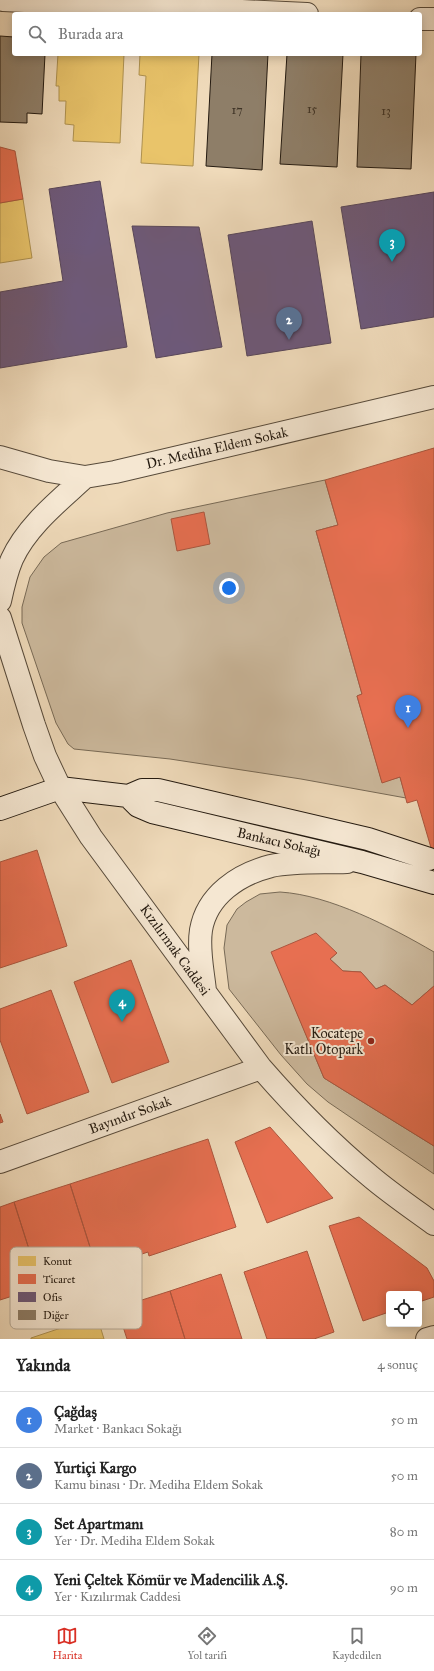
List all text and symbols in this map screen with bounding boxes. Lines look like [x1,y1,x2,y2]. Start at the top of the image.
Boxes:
search box [12,12,422,56]
icon: search [26,23,48,45]
text: Burada ara [58,25,123,43]
house number: 15 [307,102,318,116]
house number: 17 [231,103,243,117]
house number: 13 [381,104,391,118]
pin: 3 [379,229,405,262]
pin: 2 [276,307,302,340]
street label: Dr. Mediha Eldem Sokak [144,423,290,473]
your location [219,578,239,598]
pin: 1 [395,695,421,728]
street label: Bankacı Sokağı [235,824,323,860]
street label: Kızılırmak Caddesi [136,901,214,999]
pin: 4 [109,989,135,1022]
place label: Kocatepe Katlı Otopark [284,1025,363,1058]
marker: Kocatepe Katlı Otopark [366,1036,376,1046]
street label: Bayındır Sokak [87,1092,174,1138]
legend [10,1247,142,1329]
text: Konut [43,1255,72,1268]
text: Ticaret [43,1273,75,1286]
text: Ofis [43,1291,62,1304]
map controls [386,1291,422,1327]
button: locate [386,1291,422,1327]
text: Diğer [43,1309,69,1322]
text: Yakında [16,1355,70,1376]
text: 4 sonuç [377,1357,418,1373]
text: Çağdaş [54,1403,97,1421]
text: 1 [26,1412,32,1428]
text: 50 m [391,1412,418,1428]
text: Market · Bankacı Sokağı [54,1421,182,1437]
text: Yurtiçi Kargo [54,1459,136,1477]
text: 2 [26,1468,32,1484]
text: 50 m [391,1468,418,1484]
text: Kamu binası · Dr. Mediha Eldem Sokak [54,1477,263,1493]
text: Set Apartmanı [54,1515,143,1533]
text: 3 [26,1524,32,1540]
text: 80 m [390,1524,418,1540]
text: Yer · Dr. Mediha Eldem Sokak [54,1533,215,1549]
text: Yeni Çeltek Kömür ve Madencilik A.Ş. [54,1571,288,1589]
text: 4 [25,1580,33,1596]
text: 90 m [390,1580,418,1596]
text: Yer · Kızılırmak Caddesi [54,1589,181,1605]
tab: Harita [53,1625,82,1662]
tab: Yol tarifi [187,1625,227,1662]
tab: Kaydedilen [332,1625,381,1662]

